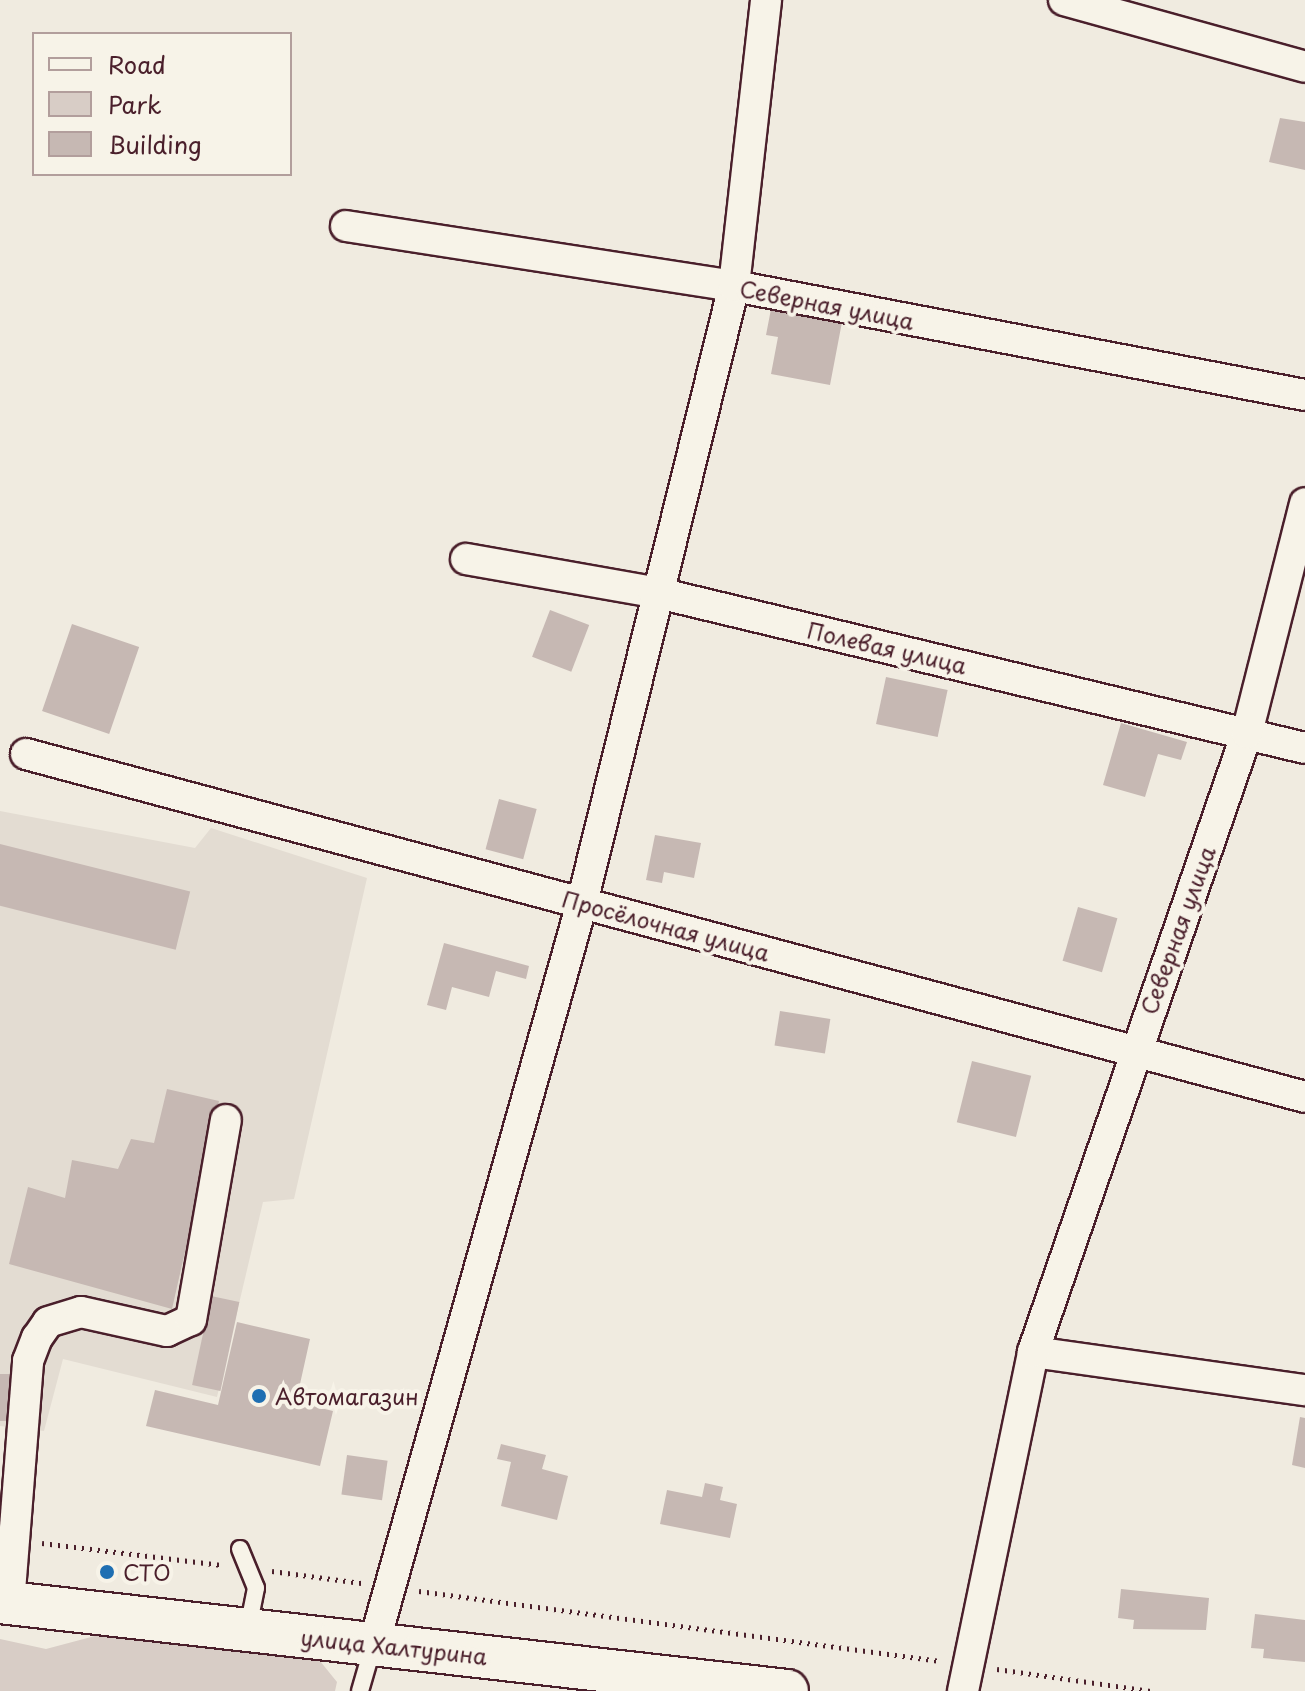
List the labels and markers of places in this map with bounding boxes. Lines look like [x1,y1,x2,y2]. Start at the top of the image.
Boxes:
place label: Автомагазин [275,1383,418,1409]
marker: Автомагазин [250,1387,268,1405]
place label: СТО [123,1559,171,1585]
marker: СТО [98,1563,116,1581]

